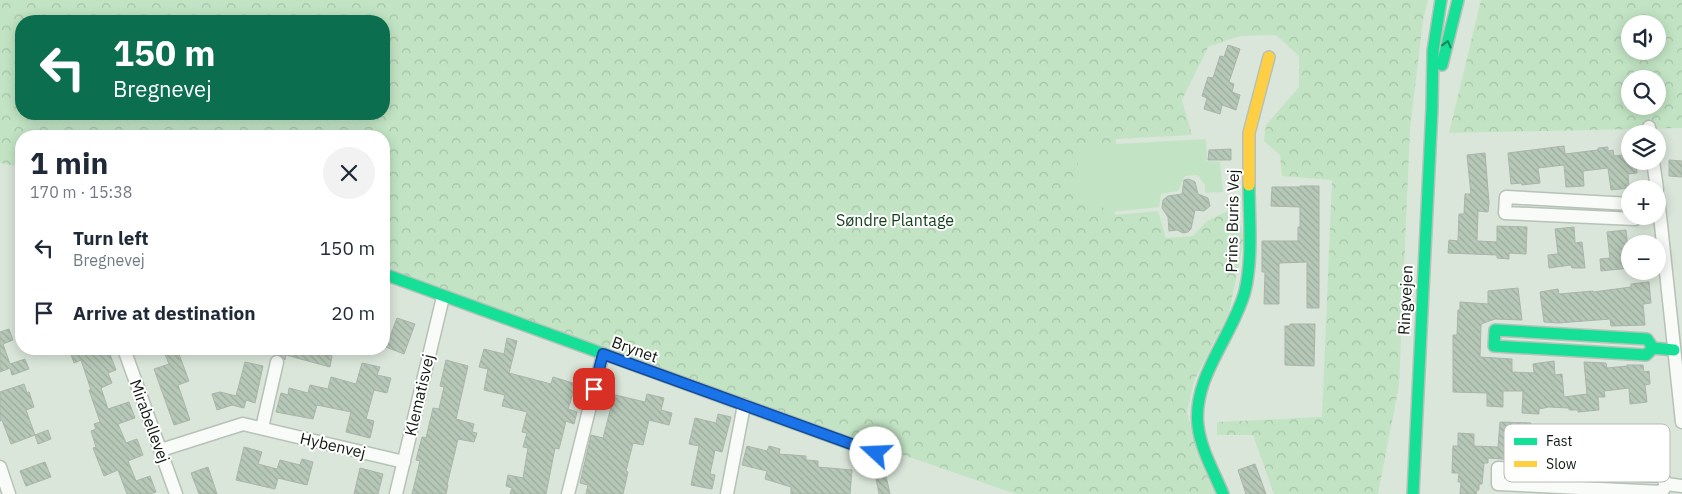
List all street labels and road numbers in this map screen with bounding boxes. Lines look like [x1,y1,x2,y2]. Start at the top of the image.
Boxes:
street label: Prins Buris Vej [1221,169,1243,273]
street label: Ringvejen [1393,264,1417,336]
street label: Brynet [609,331,661,367]
street label: Klematisvej [400,352,438,438]
street label: Mirabellevej [126,377,174,465]
street label: Hybenvej [298,428,368,462]

